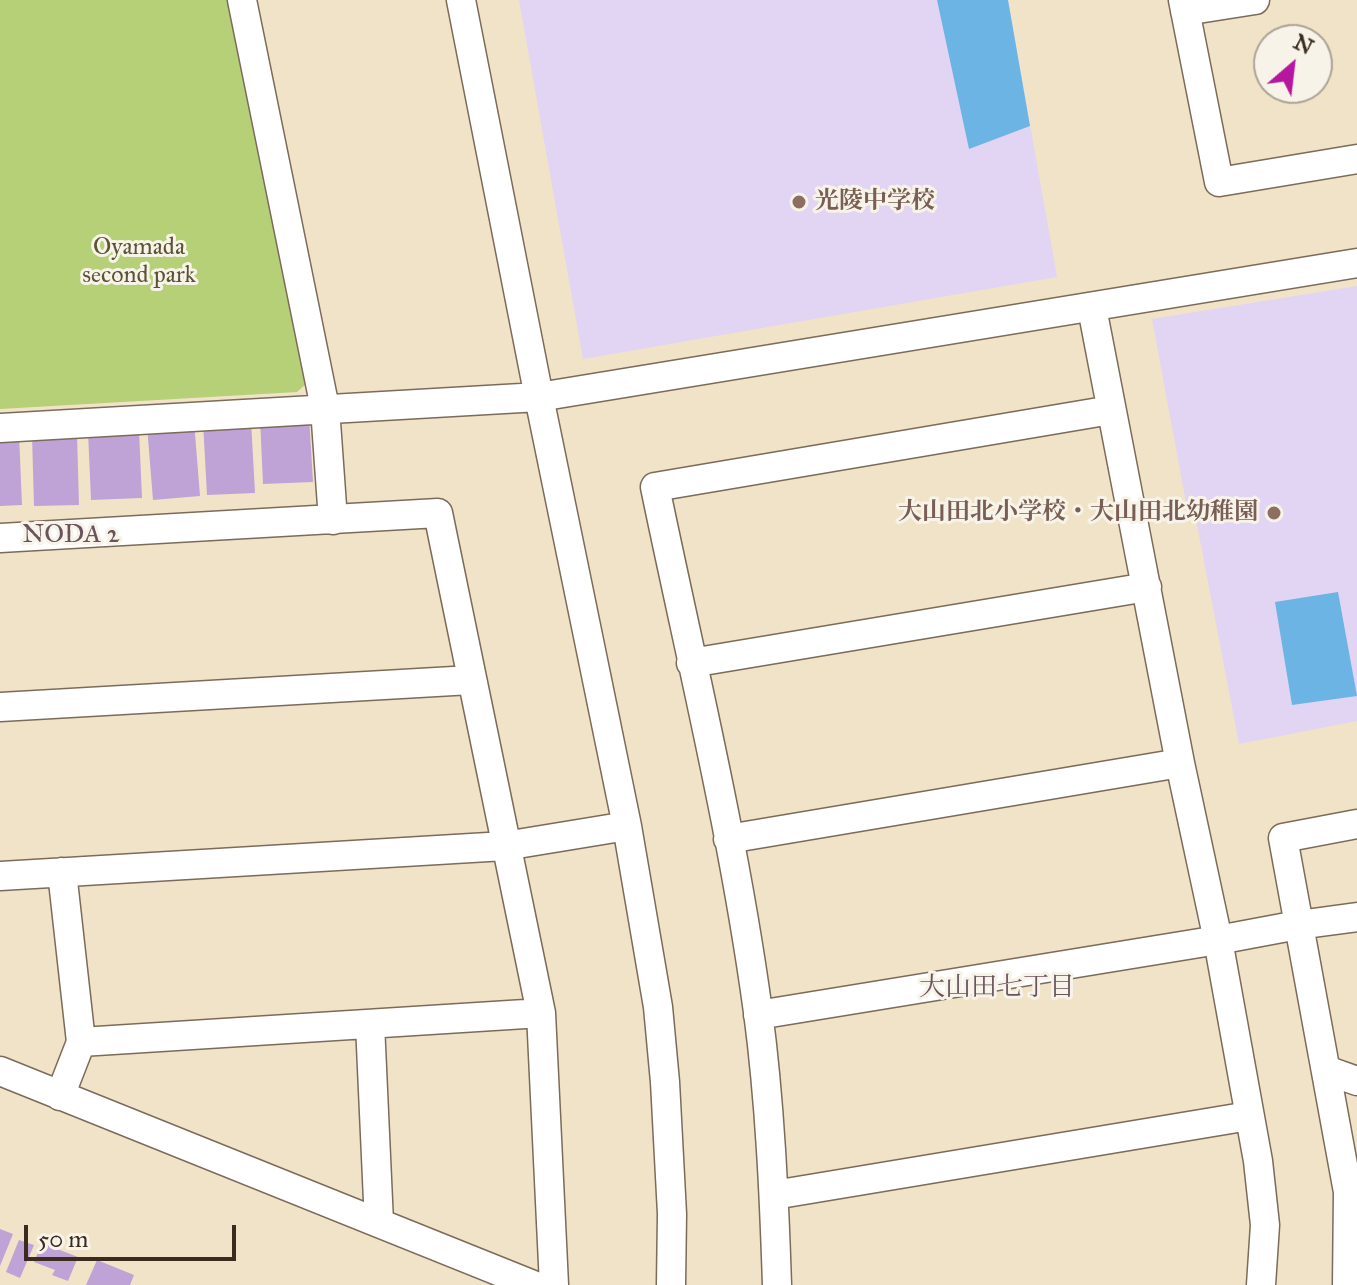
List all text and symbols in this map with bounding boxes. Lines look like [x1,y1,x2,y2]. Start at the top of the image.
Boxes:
north arrow [1253,24,1333,104]
text: N [1289,28,1318,60]
place label: 光陵中学校 [815,188,935,216]
marker: 光陵中学校 [790,193,808,211]
park label: Oyamada second park [82,234,196,290]
place label: 大山田北小学校・大山田北幼稚園 [898,499,1258,527]
marker: 大山田北小学校・大山田北幼稚園 [1265,504,1283,522]
district label: NODA 2 [16,520,126,552]
district label: 大山田七丁目 [919,973,1075,1005]
scale bar [28,1209,240,1259]
text: 50 m [38,1224,88,1254]

